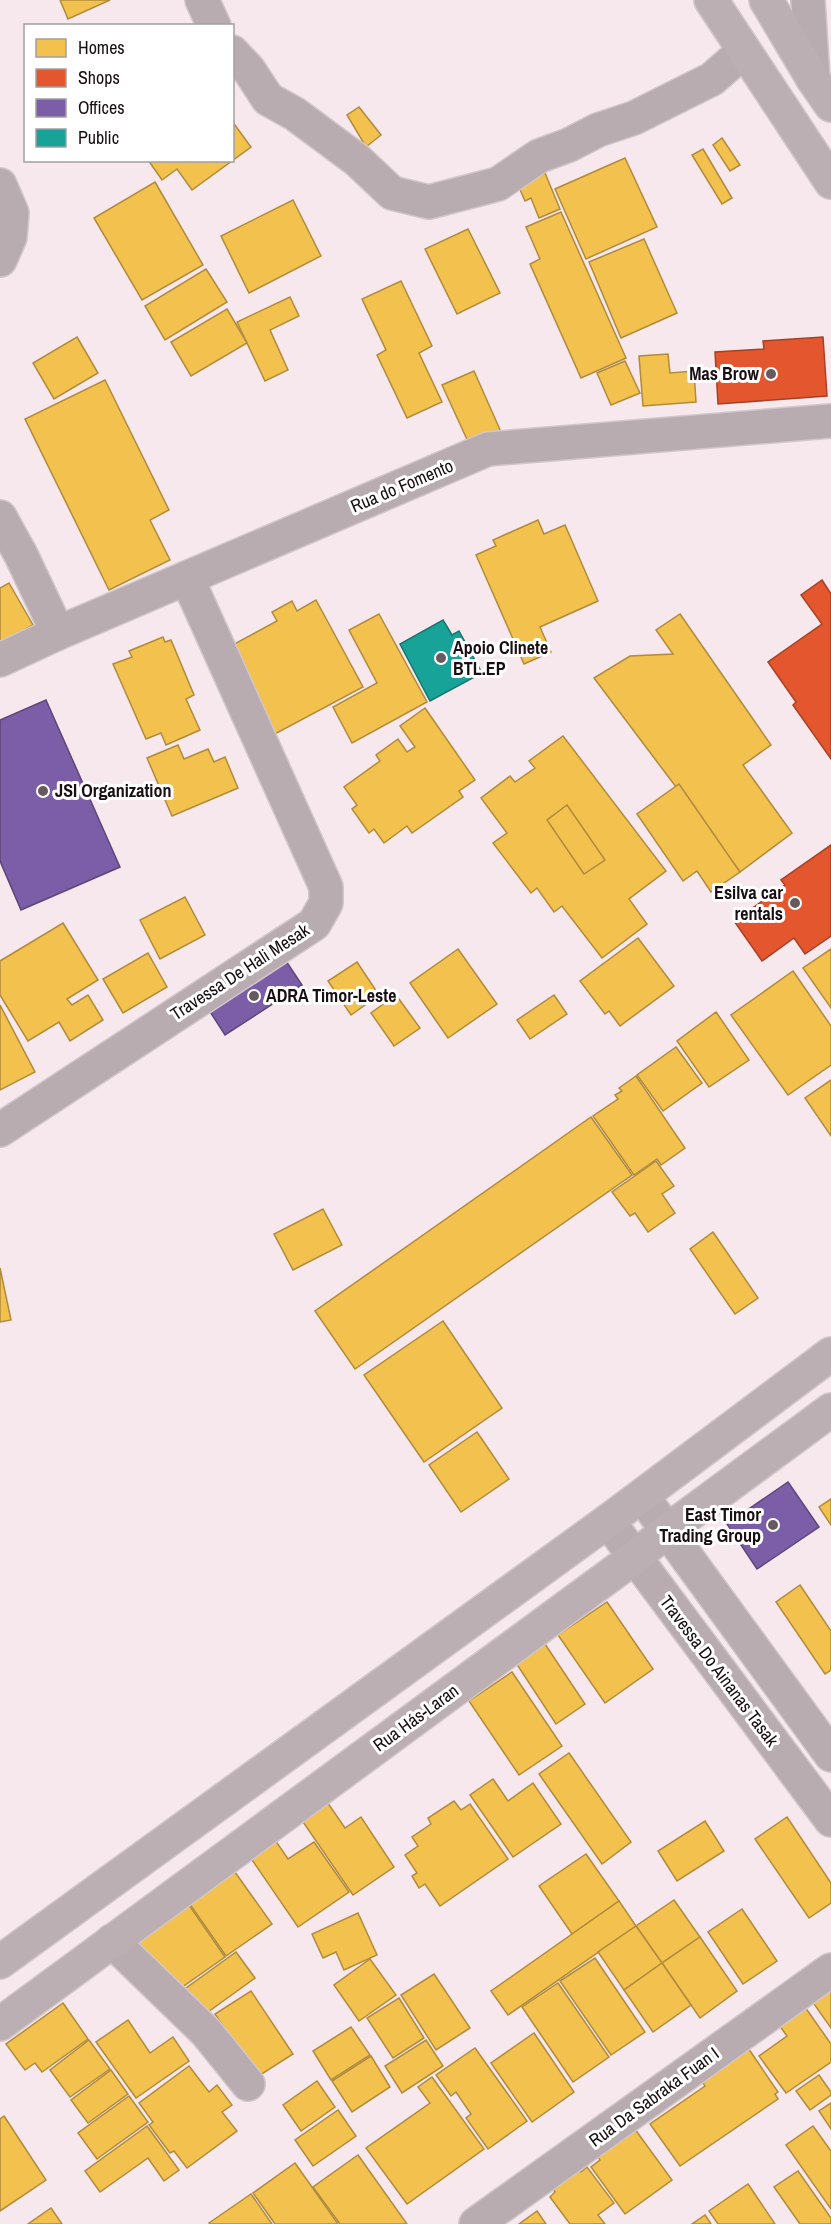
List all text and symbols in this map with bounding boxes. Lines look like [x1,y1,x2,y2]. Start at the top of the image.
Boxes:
legend [24,24,234,162]
text: Homes [78,35,125,60]
text: Shops [78,65,120,90]
text: Offices [78,95,125,120]
text: Public [78,125,119,150]
place label: Mas Brow [689,361,760,386]
marker: Mas Brow [764,367,778,381]
street label: Rua do Fomento [347,453,457,518]
place label: Apoio Clinete BTL.EP [453,635,548,681]
marker: Apoio Clinete BTL.EP [434,651,448,665]
place label: JSI Organization [55,778,171,803]
marker: JSI Organization [36,784,50,798]
place label: Esilva car rentals [714,880,783,926]
marker: Esilva car rentals [788,896,802,910]
street label: Travessa De Hali Mesak [165,917,315,1026]
place label: ADRA Timor-Leste [266,983,396,1008]
marker: ADRA Timor-Leste [247,989,261,1003]
place label: East Timor Trading Group [659,1502,761,1548]
marker: East Timor Trading Group [766,1518,780,1532]
street label: Travessa Do Ainanas Tasak [654,1590,785,1752]
street label: Rua Hás-Laran [368,1678,464,1757]
street label: Rua Da Sabraka Fuan I [584,2041,724,2152]

